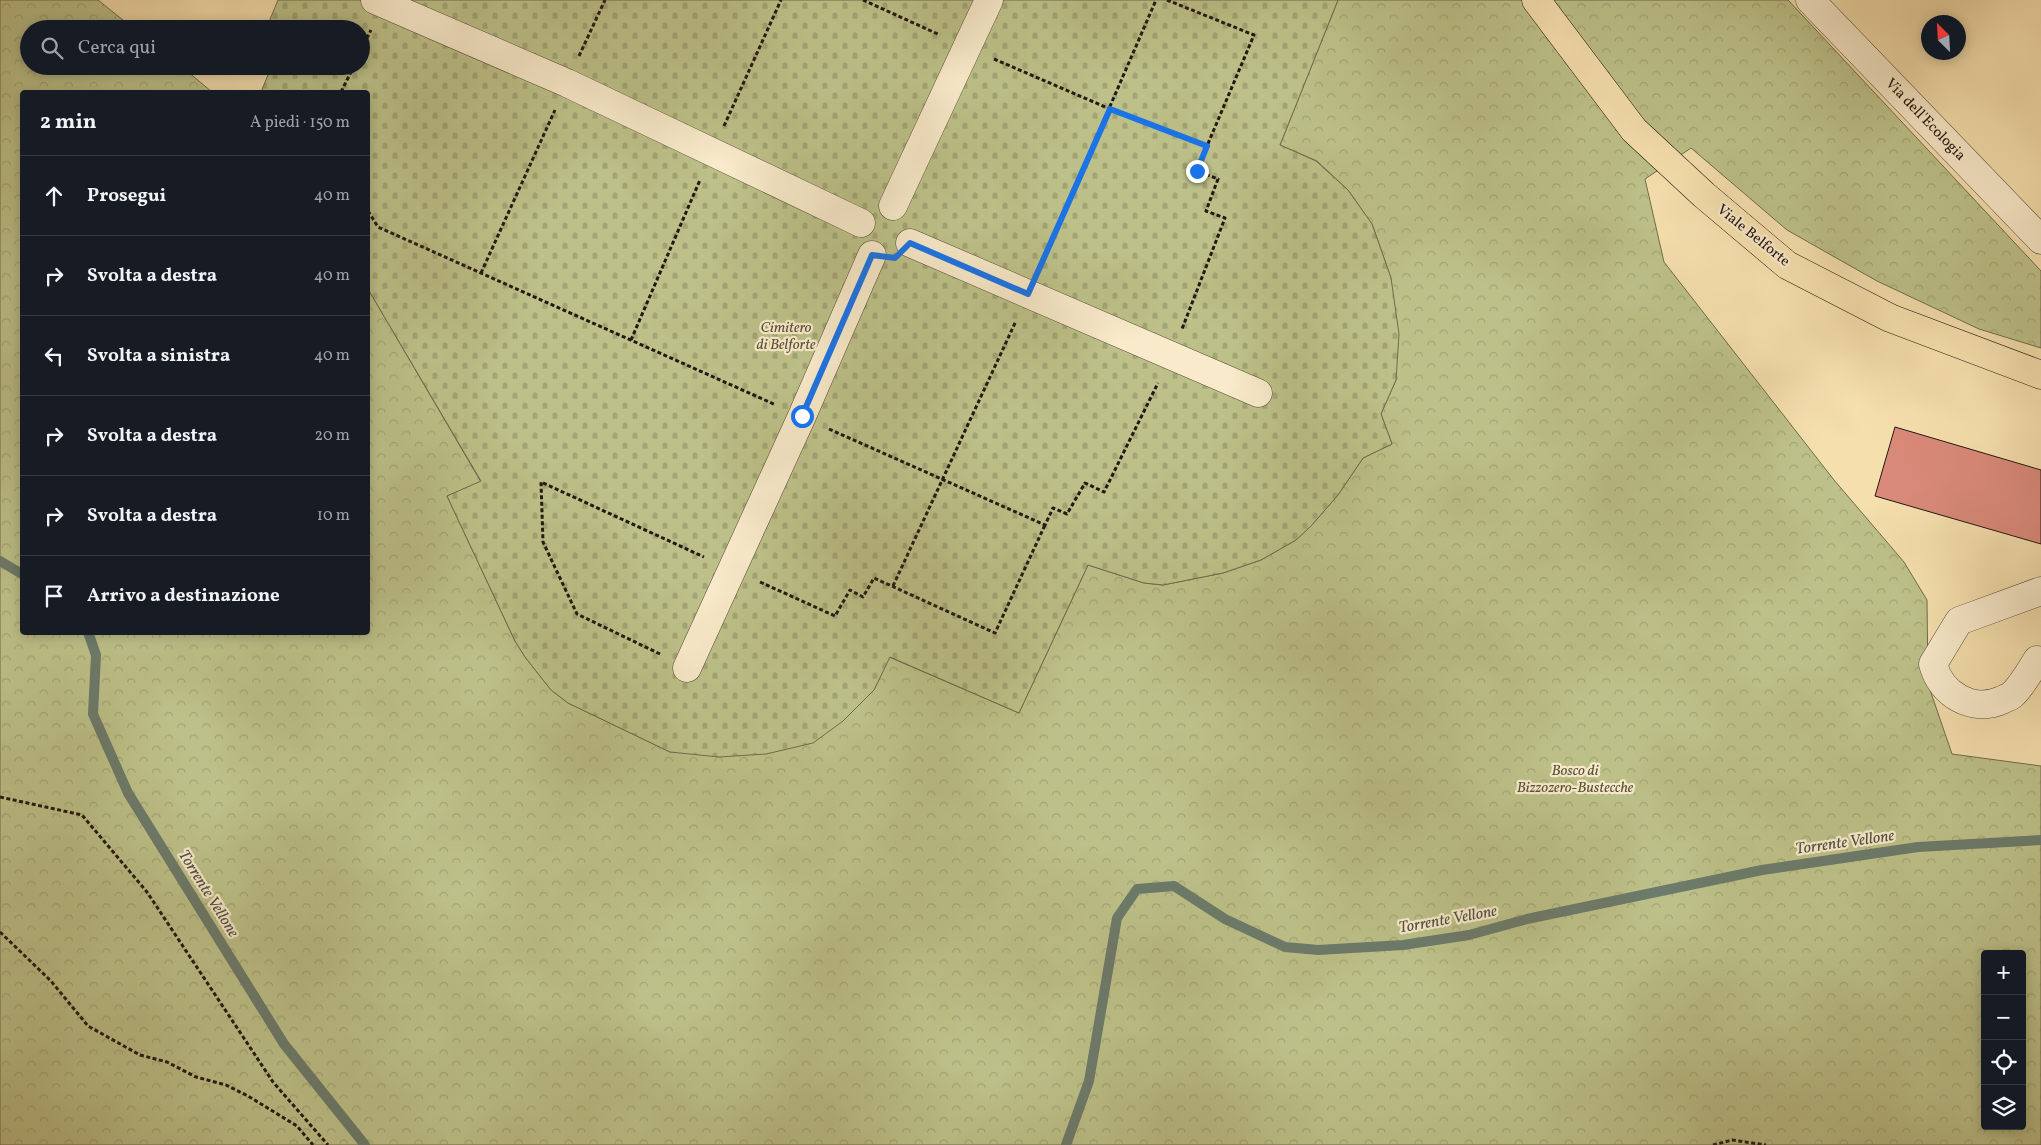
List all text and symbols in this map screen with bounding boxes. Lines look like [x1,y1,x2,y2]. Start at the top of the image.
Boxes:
north arrow [1921,15,1966,60]
search box [20,20,370,75]
icon: search [38,34,66,62]
text: Cerca qui [78,35,156,61]
street label: Via dell'Ecologia [1880,74,1970,166]
text: 2 min [40,108,97,137]
text: A piedi · 150 m [250,112,350,134]
route end [1186,160,1209,183]
icon: ahead [40,182,68,210]
text: Prosegui [87,183,166,209]
text: 40 m [314,185,350,207]
street label: Viale Belforte [1712,200,1794,272]
icon: right [40,262,68,290]
text: Svolta a destra [87,263,217,289]
text: 40 m [314,265,350,287]
park label: Cimitero di Belforte [756,318,816,356]
icon: left [40,342,68,370]
text: Svolta a sinistra [87,343,230,369]
text: 40 m [314,345,350,367]
route start [791,405,814,428]
icon: right [40,422,68,450]
text: Svolta a destra [87,423,217,449]
text: 20 m [315,425,350,447]
icon: right [40,502,68,530]
text: Svolta a destra [87,503,217,529]
text: 10 m [317,505,350,527]
icon: arrive [40,582,68,610]
text: Arrivo a destinazione [87,583,280,609]
park label: Bosco di Bizzozero-Bustecche [1517,761,1634,799]
water label: Torrente Vellone [1794,825,1896,861]
water label: Torrente Vellone [172,846,244,942]
water label: Torrente Vellone [1397,901,1499,939]
map controls [1981,950,2026,1130]
button: + [1981,950,2026,995]
button: − [1981,995,2026,1040]
button: locate [1981,1040,2026,1085]
button: layers [1981,1085,2026,1130]

